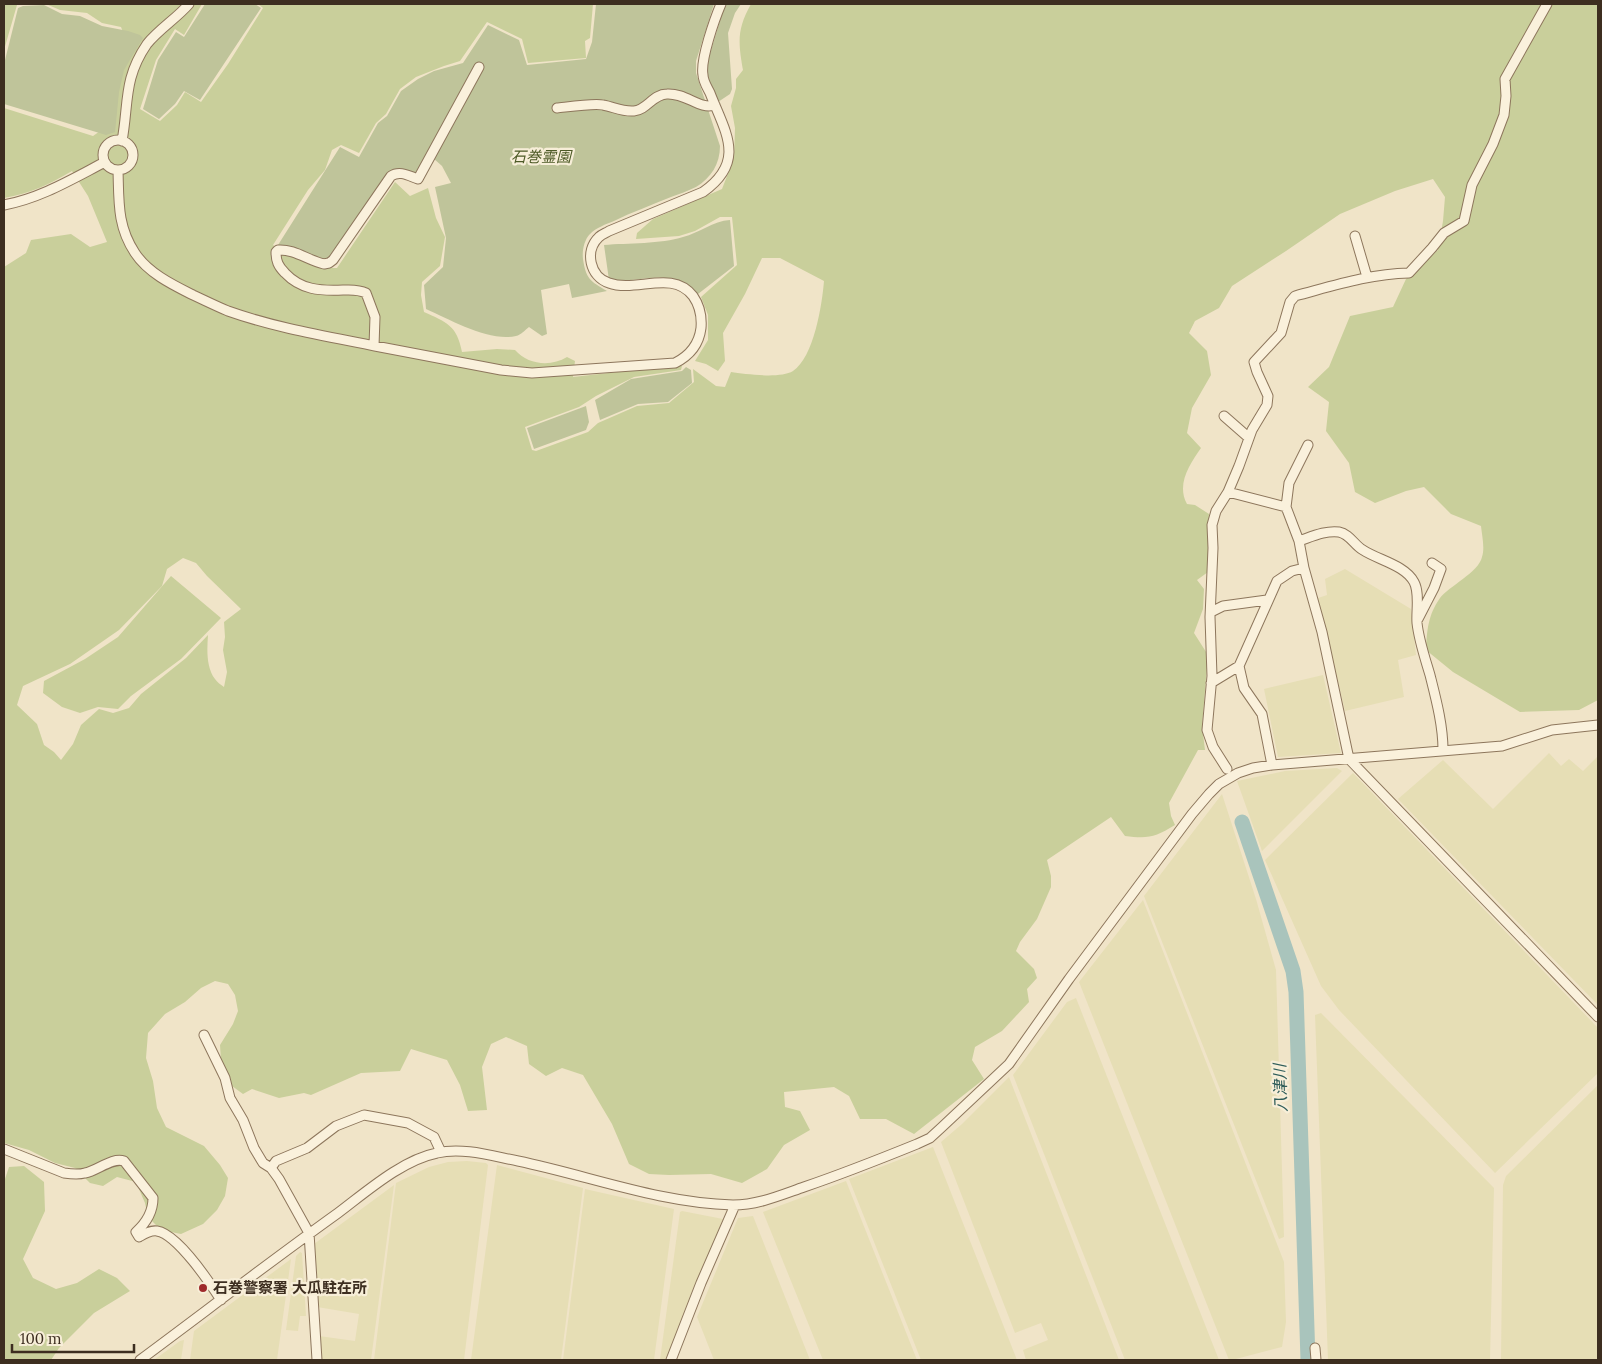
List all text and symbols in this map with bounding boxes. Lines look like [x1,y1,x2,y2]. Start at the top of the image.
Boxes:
park label: 石巻霊園 [511,147,573,166]
water label: 八津川 [1269,1062,1291,1112]
place label: 石巻警察署 大瓜駐在所 [213,1278,367,1297]
marker: 石巻警察署 大瓜駐在所 [197,1282,209,1294]
scale bar [12,1322,135,1354]
text: 100 m [20,1329,61,1348]

